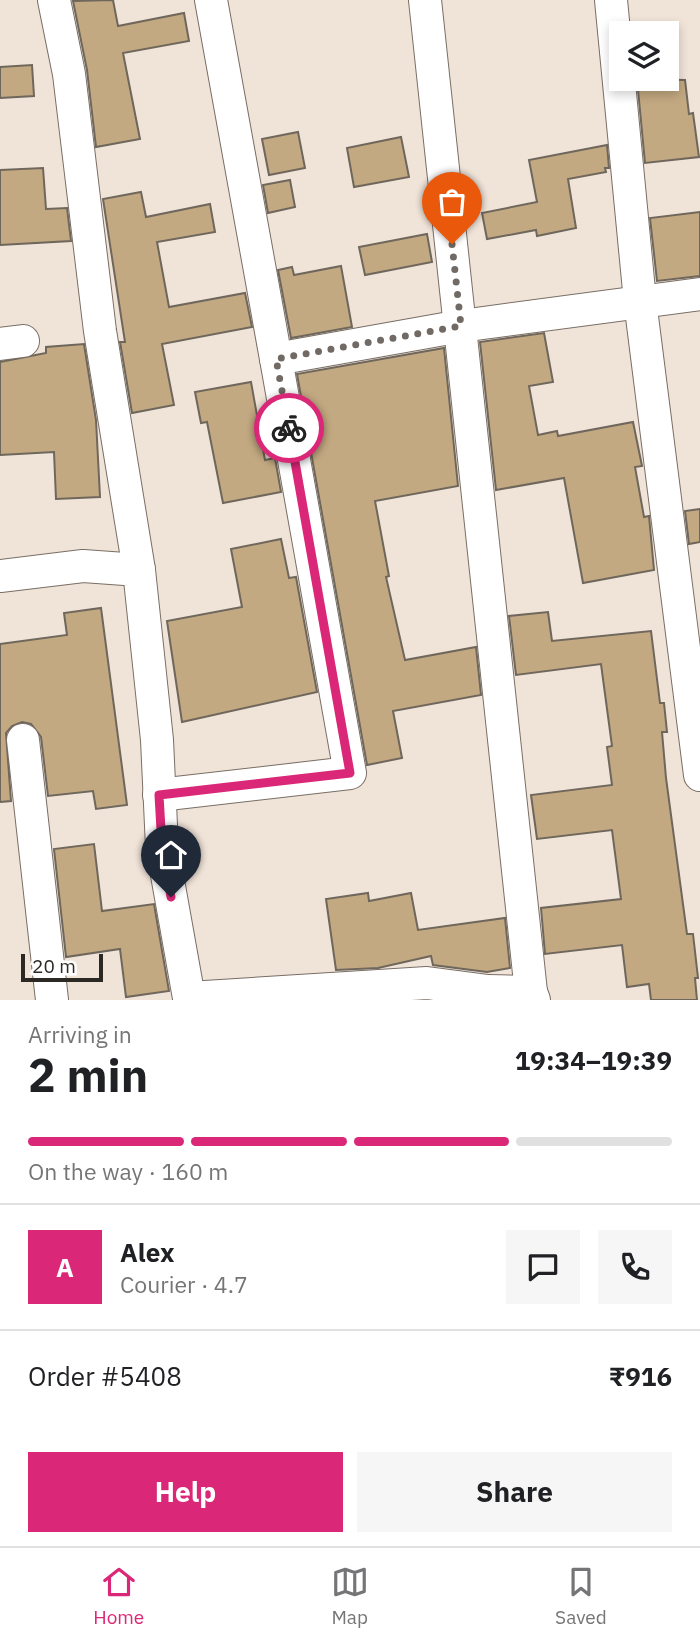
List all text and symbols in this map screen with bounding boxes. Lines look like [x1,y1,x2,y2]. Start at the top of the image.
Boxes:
map controls [609,21,679,91]
button: layers [609,21,679,91]
pin [422,172,482,244]
icon: bag [433,183,471,221]
courier [254,393,324,463]
icon: bike [270,409,308,447]
pin [141,825,201,897]
icon: home [152,836,190,874]
scale bar [21,951,103,983]
text: 20 m [32,954,76,978]
text: Arriving in [28,1019,132,1049]
text: 19:34–19:39 [515,1043,672,1077]
text: 2 min [28,1045,148,1105]
text: On the way · 160 m [28,1156,228,1186]
button: chat [506,1230,580,1304]
button: phone [598,1230,672,1304]
text: Alex [120,1235,174,1269]
text: A [56,1250,74,1284]
text: Courier · 4.7 [120,1269,248,1299]
text: Order #5408 [28,1359,182,1393]
text: ₹916 [609,1359,672,1393]
button: Help [28,1452,343,1532]
button: Share [357,1452,672,1532]
tab: Home [93,1563,144,1629]
tab: Map [331,1563,369,1629]
tab: Saved [555,1563,607,1629]

